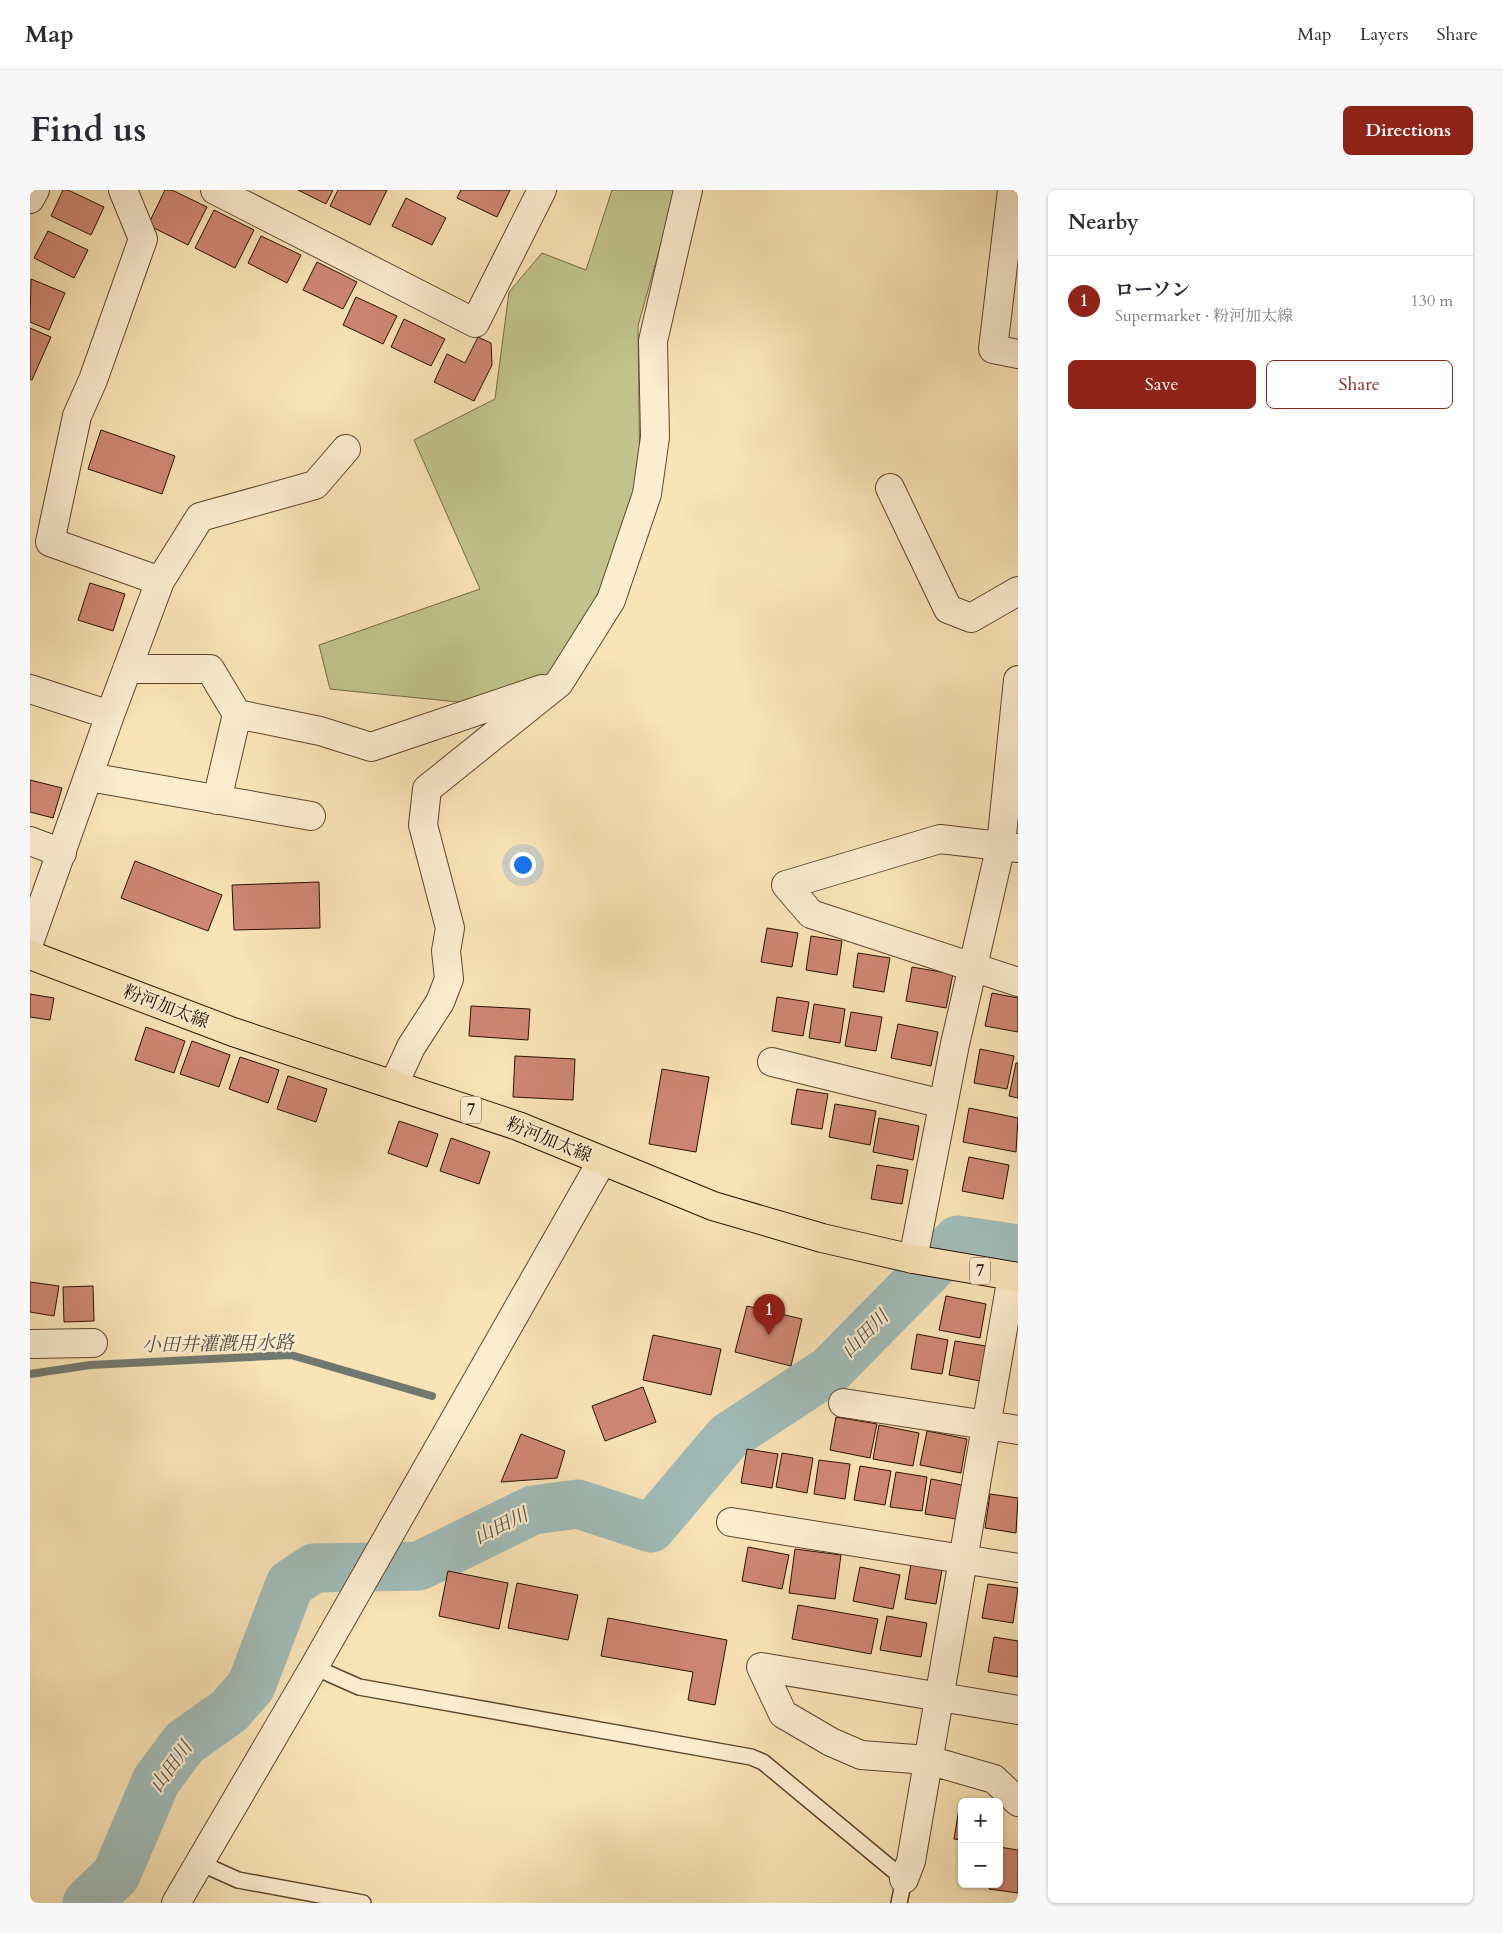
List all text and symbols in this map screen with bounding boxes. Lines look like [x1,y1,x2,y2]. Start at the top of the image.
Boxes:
text: Map [25,18,74,51]
text: Map [1297,22,1332,47]
text: Layers [1360,22,1409,47]
text: Share [1437,22,1478,47]
text: Find us [30,106,146,154]
button: Directions [1343,106,1473,155]
text: Nearby [1068,208,1139,237]
text: ローソン [1115,277,1190,303]
text: 1 [1080,290,1088,312]
text: 130 m [1411,290,1453,312]
text: Supermarket · 粉河加太線 [1115,305,1293,327]
button: Save [1068,360,1256,409]
button: Share [1266,360,1453,409]
your location [510,852,536,878]
street label: 粉河加太線 [120,979,212,1035]
road number: 7 [461,1096,481,1124]
street label: 粉河加太線 [503,1112,595,1168]
road number: 7 [970,1258,990,1284]
pin: 1 [753,1294,785,1335]
water label: 山田川 [836,1303,896,1363]
water label: 小田井灌漑用水路 [142,1330,296,1358]
water label: 山田川 [470,1501,534,1550]
water label: 山田川 [144,1735,199,1798]
map controls [958,1798,1003,1888]
button: + [958,1798,1003,1843]
button: − [958,1843,1003,1888]

